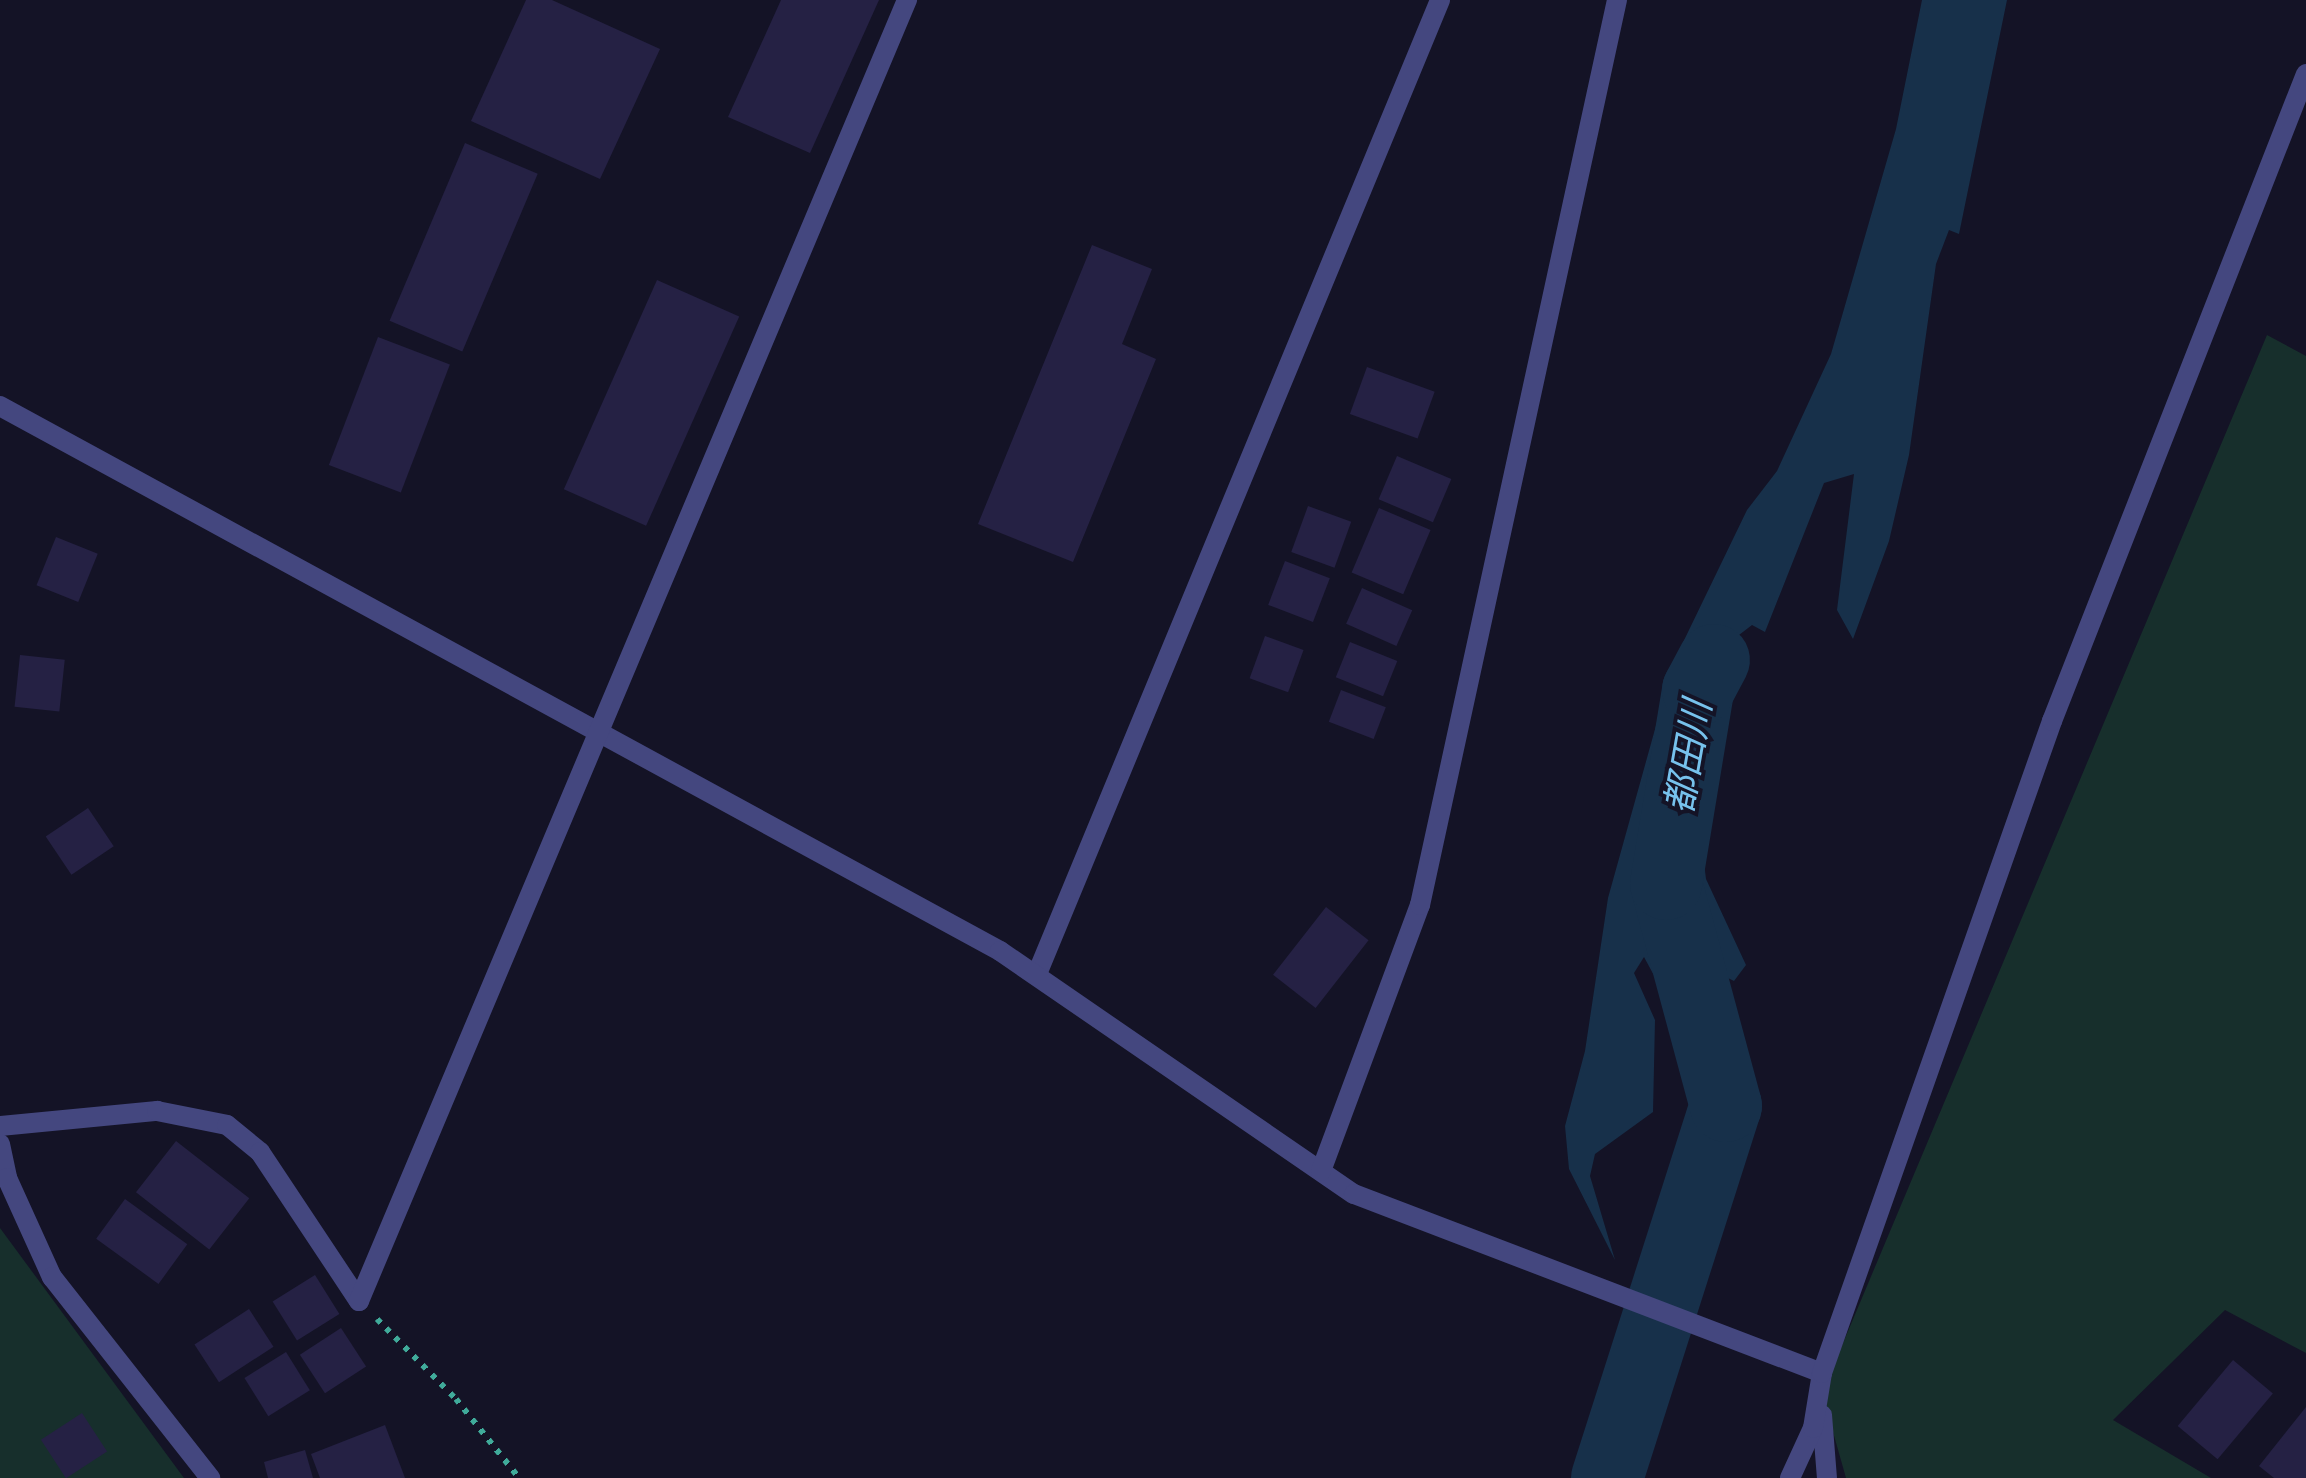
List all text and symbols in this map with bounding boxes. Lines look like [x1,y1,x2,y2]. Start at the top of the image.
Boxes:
water label: 都田川 [1656,697,1720,817]

